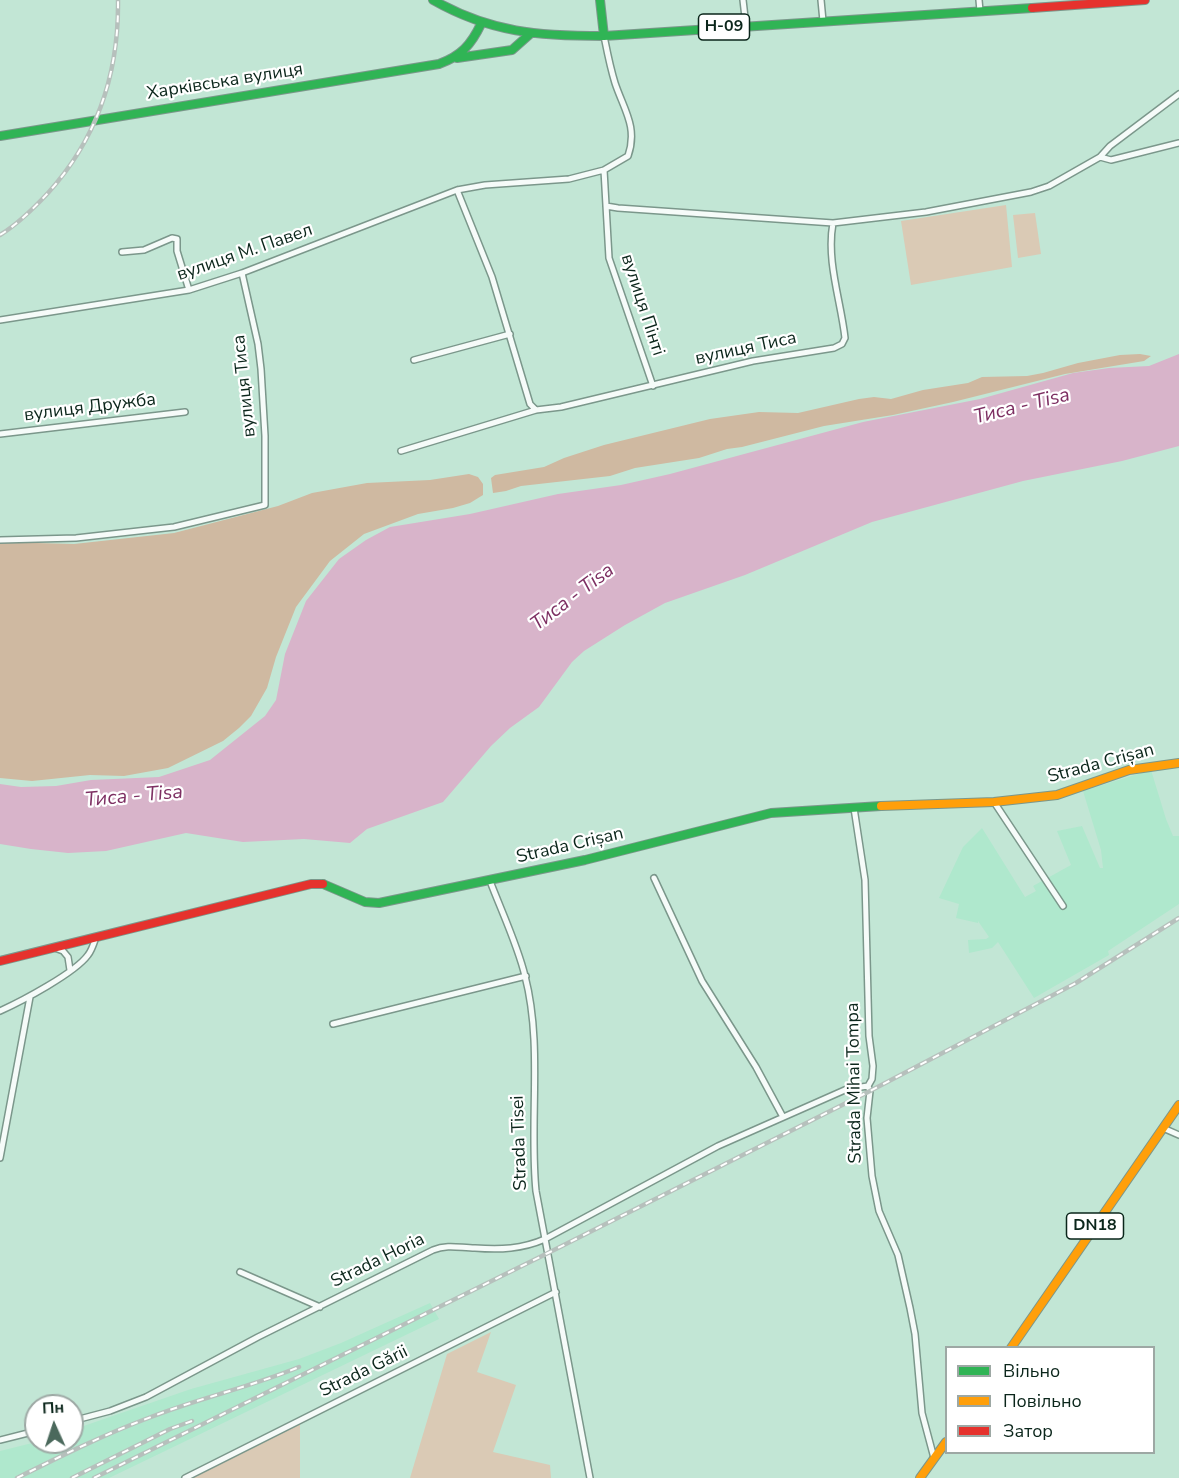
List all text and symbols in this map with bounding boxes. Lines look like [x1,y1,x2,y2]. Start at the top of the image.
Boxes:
road number: Н-09 [698,14,750,40]
street label: Харківська вулиця [145,59,305,105]
street label: вулиця М. Павел [174,220,316,286]
street label: вулиця Пінті [615,251,669,359]
street label: вулиця Тиса [693,328,799,370]
street label: вулиця Тиса [229,334,261,438]
water label: Тиса - Tisa [972,383,1072,431]
street label: вулиця Дружба [23,389,157,427]
water label: Тиса - Tisa [527,559,619,637]
street label: Strada Crișan [1046,739,1156,789]
water label: Тиса - Tisa [84,781,184,813]
street label: Strada Crișan [514,823,626,869]
street label: Strada Mihai Tompa [843,1002,867,1164]
street label: Strada Tisei [508,1095,532,1191]
road number: DN18 [1066,1213,1124,1239]
street label: Strada Horia [328,1229,428,1293]
street label: Strada Gării [316,1341,412,1403]
legend [945,1346,1155,1454]
text: Вільно [1003,1359,1060,1383]
text: Повільно [1003,1389,1082,1413]
north arrow [24,1394,84,1454]
text: Пн [42,1396,65,1420]
text: Затор [1003,1419,1053,1443]

